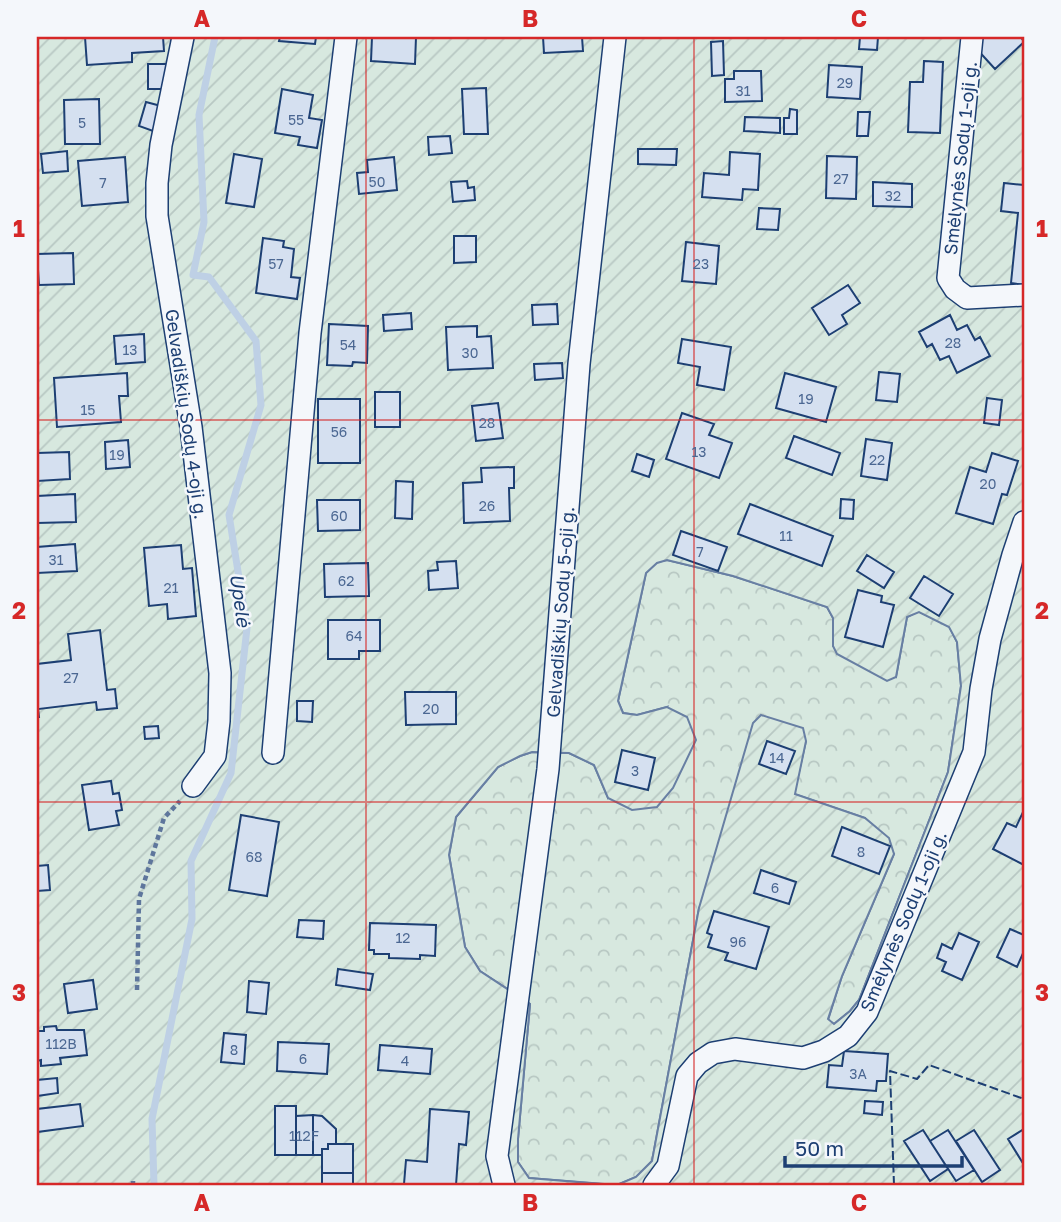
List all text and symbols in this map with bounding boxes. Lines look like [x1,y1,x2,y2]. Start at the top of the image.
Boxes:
text: A [194,4,211,32]
text: B [522,4,538,32]
text: C [851,4,867,32]
street label: Smėlynės Sodų 1-oji g. [939,60,981,256]
house number: 29 [837,74,853,91]
house number: 31 [736,82,751,99]
house number: 55 [288,111,304,128]
house number: 5 [78,114,86,131]
house number: 27 [833,170,849,187]
house number: 50 [369,173,385,190]
house number: 7 [99,174,107,191]
house number: 32 [885,187,901,204]
text: 1 [13,214,25,242]
text: 1 [1036,214,1048,242]
house number: 57 [268,255,284,272]
house number: 23 [693,255,709,272]
street label: Gelvadiškių Sodų 4-oji g. [161,307,213,521]
house number: 28 [945,334,961,351]
house number: 54 [340,336,356,353]
house number: 13 [123,341,137,358]
house number: 30 [462,344,478,361]
house number: 19 [798,390,814,407]
house number: 15 [81,401,95,418]
house number: 28 [479,414,495,431]
house number: 56 [331,423,347,440]
house number: 13 [692,443,706,460]
house number: 19 [109,446,125,463]
house number: 22 [869,451,885,468]
house number: 20 [980,475,996,492]
house number: 26 [479,497,495,514]
street label: Gelvadiškių Sodų 5-oji g. [542,506,578,718]
house number: 60 [330,507,348,524]
house number: 11 [779,527,793,544]
house number: 7 [696,543,704,560]
house number: 31 [49,551,64,568]
water label: Upelė [226,572,256,630]
house number: 62 [338,572,354,589]
house number: 21 [164,579,179,596]
text: 2 [12,596,26,624]
text: 2 [1035,596,1049,624]
house number: 64 [345,627,363,644]
house number: 27 [63,669,79,686]
house number: 20 [423,700,439,717]
house number: 14 [769,749,785,766]
house number: 3 [631,762,639,779]
street label: Smėlynės Sodų 1-oji g. [855,827,951,1015]
house number: 8 [857,843,865,860]
house number: 68 [245,848,263,865]
house number: 6 [771,879,779,896]
house number: 12 [396,929,410,946]
house number: 96 [730,933,746,950]
text: 3 [12,978,26,1006]
text: 3 [1035,978,1049,1006]
house number: 112B [45,1035,77,1052]
house number: 8 [230,1041,238,1058]
house number: 6 [299,1050,307,1067]
house number: 4 [401,1052,409,1069]
house number: 3A [849,1065,867,1082]
scale bar [785,1124,961,1168]
house number: 112F [289,1127,319,1144]
text: 50 m [795,1135,844,1161]
text: A [194,1188,211,1216]
text: B [522,1188,538,1216]
text: C [851,1188,867,1216]

